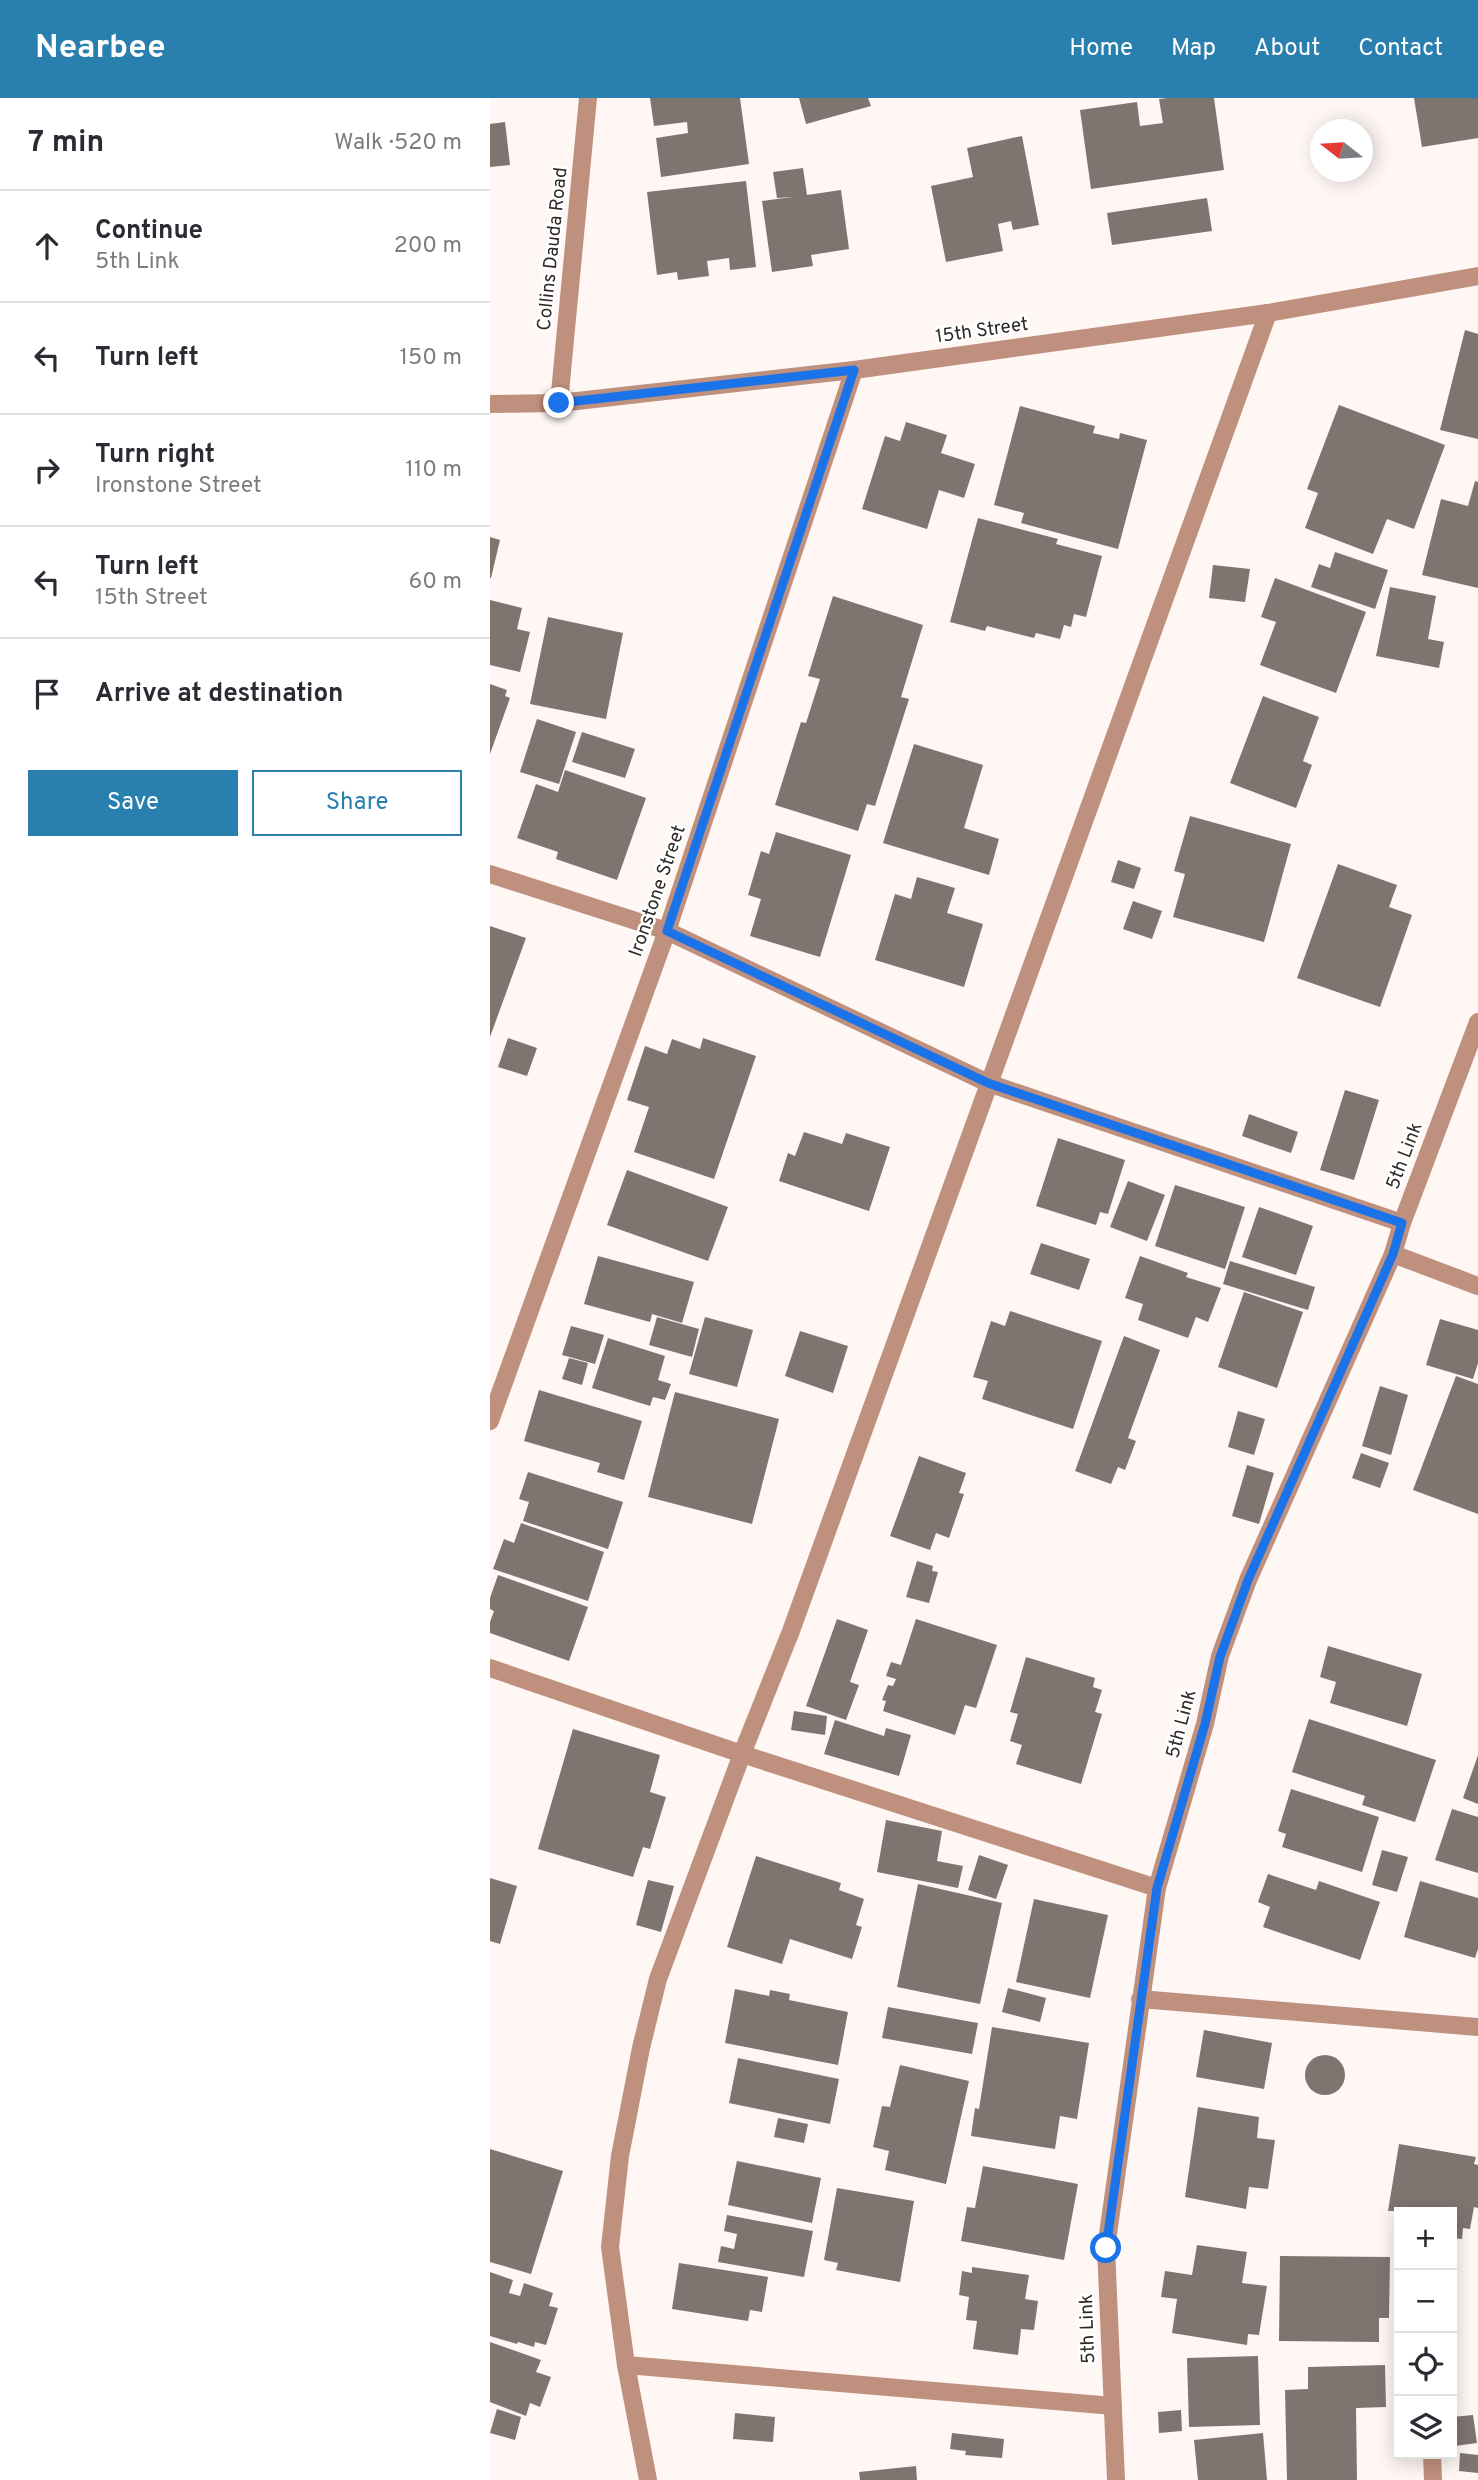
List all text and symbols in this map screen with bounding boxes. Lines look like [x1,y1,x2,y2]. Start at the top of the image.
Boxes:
text: Nearbee [35,28,166,70]
text: Home [1069,34,1133,64]
text: Map [1171,34,1216,64]
text: About [1254,34,1320,64]
text: Contact [1358,34,1443,64]
north arrow [1310,119,1373,182]
text: 7 min [28,125,104,162]
text: Walk · 520 m [334,129,462,158]
street label: Collins Dauda Road [532,166,574,332]
text: Continue [95,215,203,248]
icon: ahead [28,227,66,265]
text: 200 m [394,232,462,261]
text: 5th Link [95,248,180,277]
street label: 15th Street [934,313,1030,349]
icon: left [28,339,66,377]
text: Turn left [95,342,199,375]
text: 150 m [400,344,462,373]
route end [543,387,574,418]
text: Turn right [95,439,215,472]
icon: right [28,451,66,489]
text: 110 m [405,456,462,485]
text: Ironstone Street [95,472,262,501]
text: Turn left [95,551,199,584]
icon: left [28,563,66,601]
text: 60 m [409,568,462,597]
text: 15th Street [95,584,208,613]
icon: arrive [28,675,66,713]
text: Arrive at destination [95,678,343,711]
button: Save [28,770,238,836]
button: Share [252,770,462,836]
street label: Ironstone Street [624,822,692,960]
street label: 5th Link [1381,1119,1429,1193]
street label: 5th Link [1161,1687,1203,1761]
map controls [1394,2207,1457,2459]
button: + [1394,2207,1457,2270]
route start [1090,2232,1121,2263]
button: − [1394,2270,1457,2333]
street label: 5th Link [1075,2294,1101,2364]
button: locate [1394,2333,1457,2396]
button: layers [1394,2396,1457,2459]

